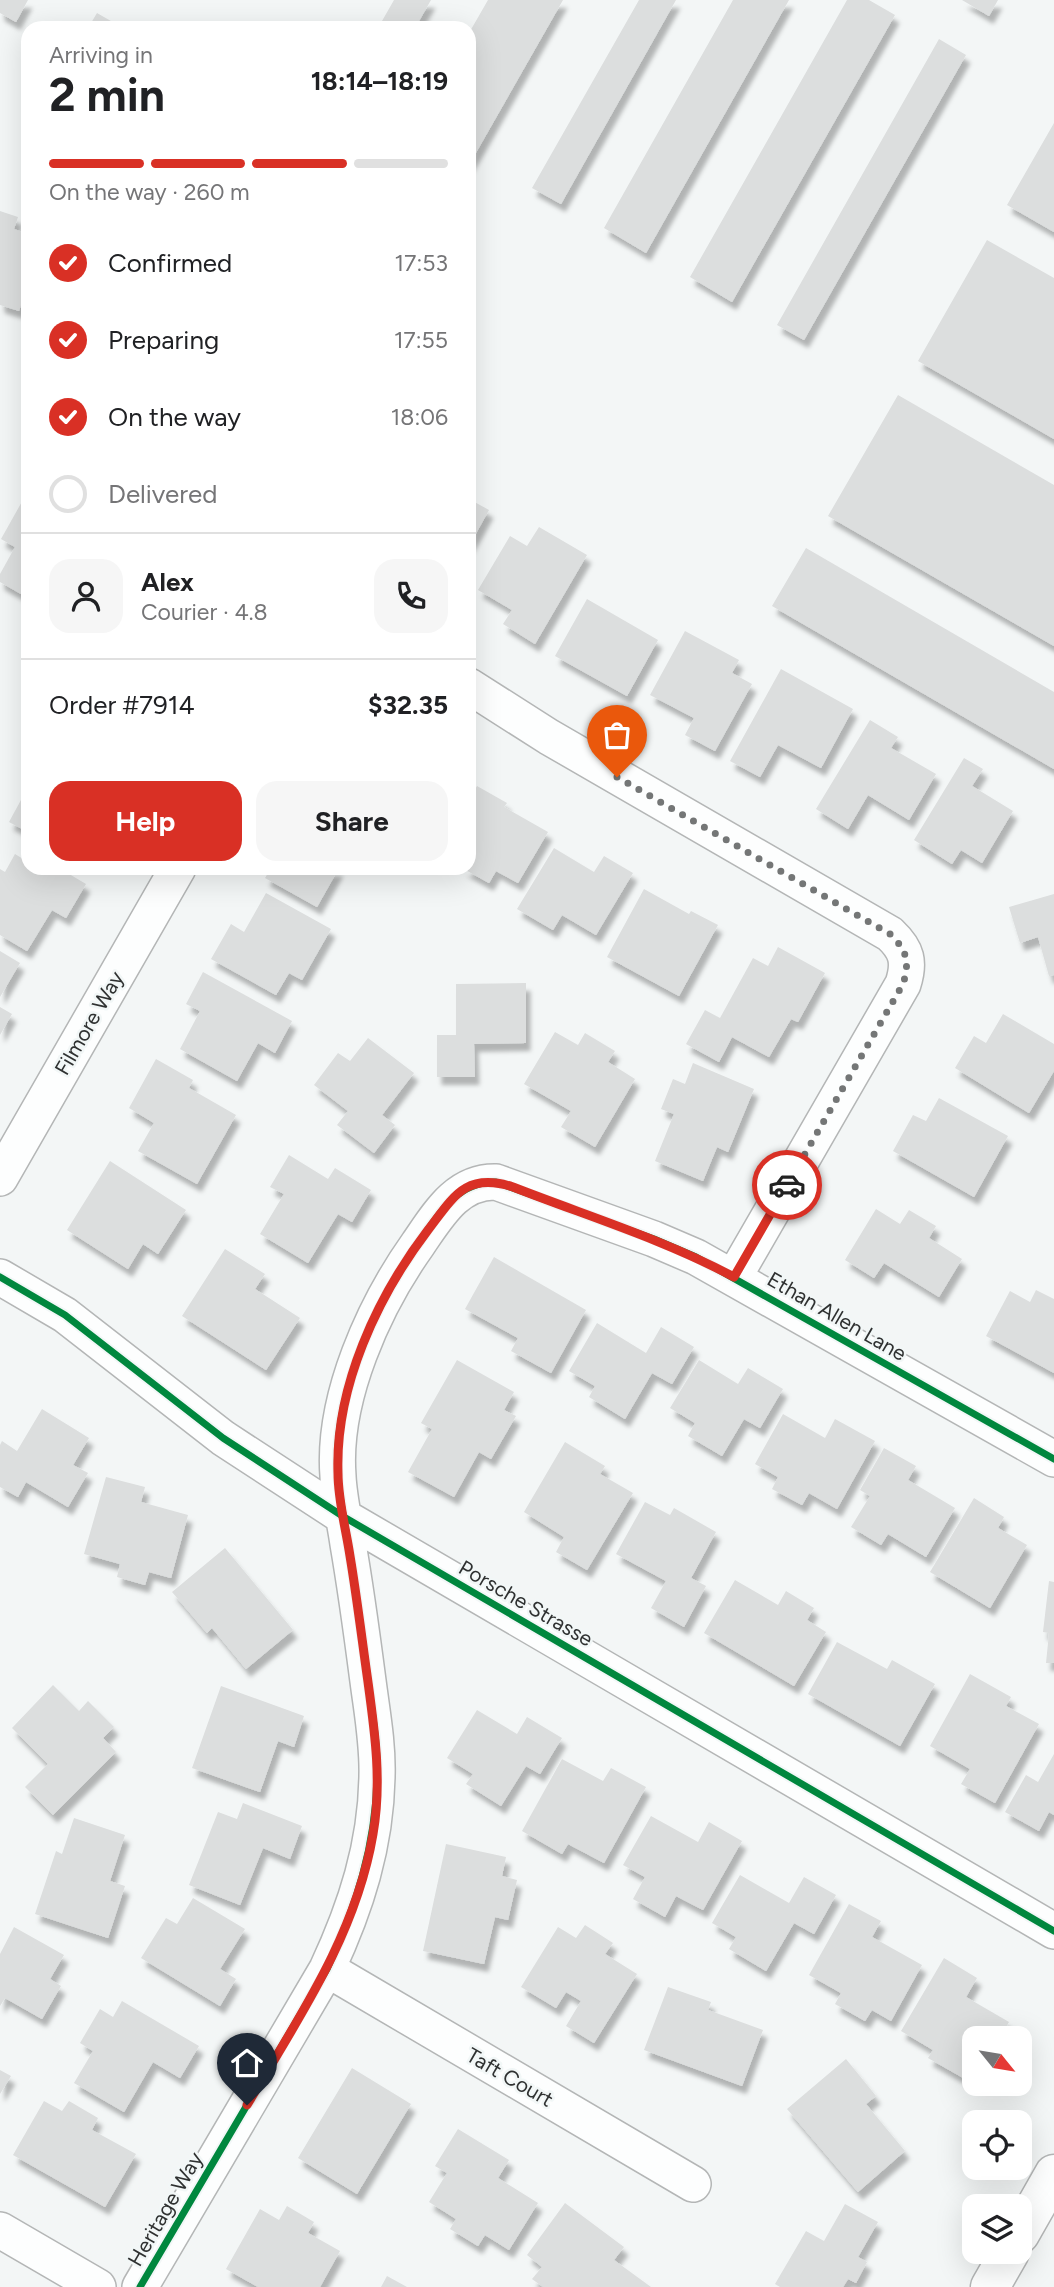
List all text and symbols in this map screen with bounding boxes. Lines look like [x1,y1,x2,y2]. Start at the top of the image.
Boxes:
text: Arriving in [49,41,153,69]
text: 18:14–18:19 [311,65,448,97]
text: 2 min [49,67,165,123]
text: On the way · 260 m [49,178,250,206]
icon: check [49,244,87,282]
text: Confirmed [108,247,232,279]
text: 17:53 [395,249,448,277]
icon: check [49,321,87,359]
text: Preparing [108,324,219,356]
text: 17:55 [394,326,448,354]
icon: check [49,398,87,436]
text: On the way [108,401,241,433]
text: 18:06 [391,403,448,431]
text: Delivered [108,478,217,510]
button: person [49,559,123,633]
button: phone [374,559,448,633]
text: Alex [141,566,194,598]
text: Courier · 4.8 [141,598,268,626]
text: Order #7914 [49,689,195,721]
text: $32.35 [368,689,448,721]
pin [587,705,647,777]
icon: bag [598,716,636,754]
button: Help [49,781,242,861]
button: Share [256,781,448,861]
street label: Filmore Way [49,967,129,1079]
courier [752,1150,822,1220]
icon: car [768,1166,806,1204]
street label: Ethan Allen Lane [763,1266,911,1366]
street label: Porsche Strasse [455,1555,597,1651]
north arrow [962,2026,1032,2096]
map controls [962,2026,1032,2264]
pin [217,2033,277,2105]
street label: Taft Court [462,2042,558,2112]
icon: home [228,2044,266,2082]
button: locate [962,2110,1032,2180]
street label: Heritage Way [122,2147,208,2271]
button: layers [962,2194,1032,2264]

